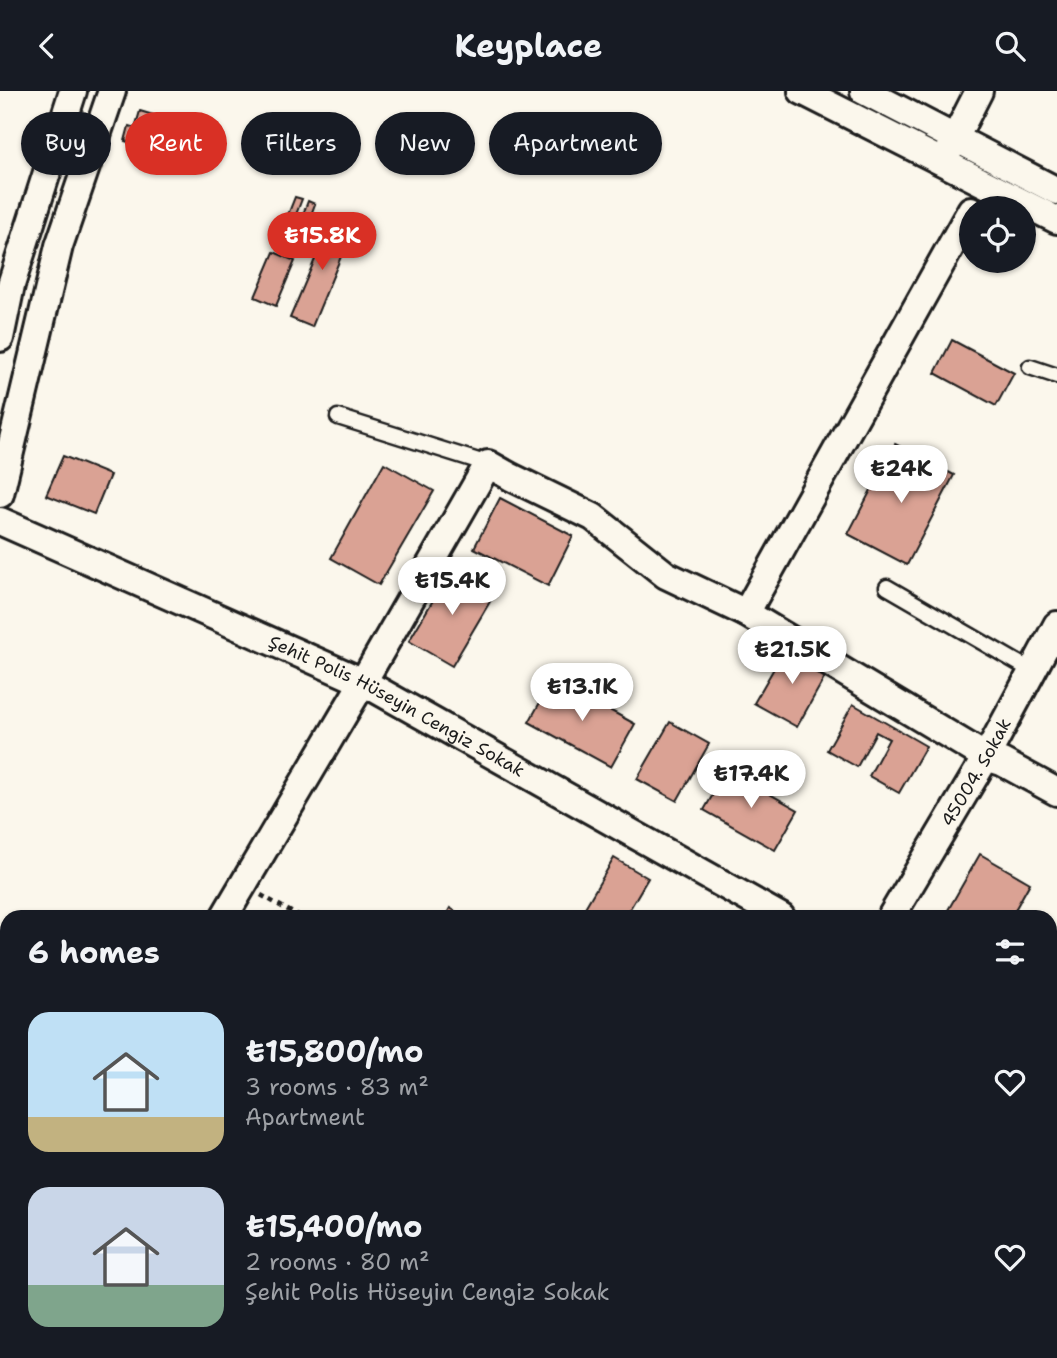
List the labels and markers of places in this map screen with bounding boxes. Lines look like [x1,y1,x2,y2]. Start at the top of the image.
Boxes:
pin: ₺15.8K [265,213,379,272]
pin: ₺24K [860,445,942,505]
pin: ₺15.4K [395,557,509,617]
pin: ₺21.5K [735,627,849,686]
pin: ₺13.1K [525,663,639,723]
pin: ₺17.4K [694,751,808,810]

